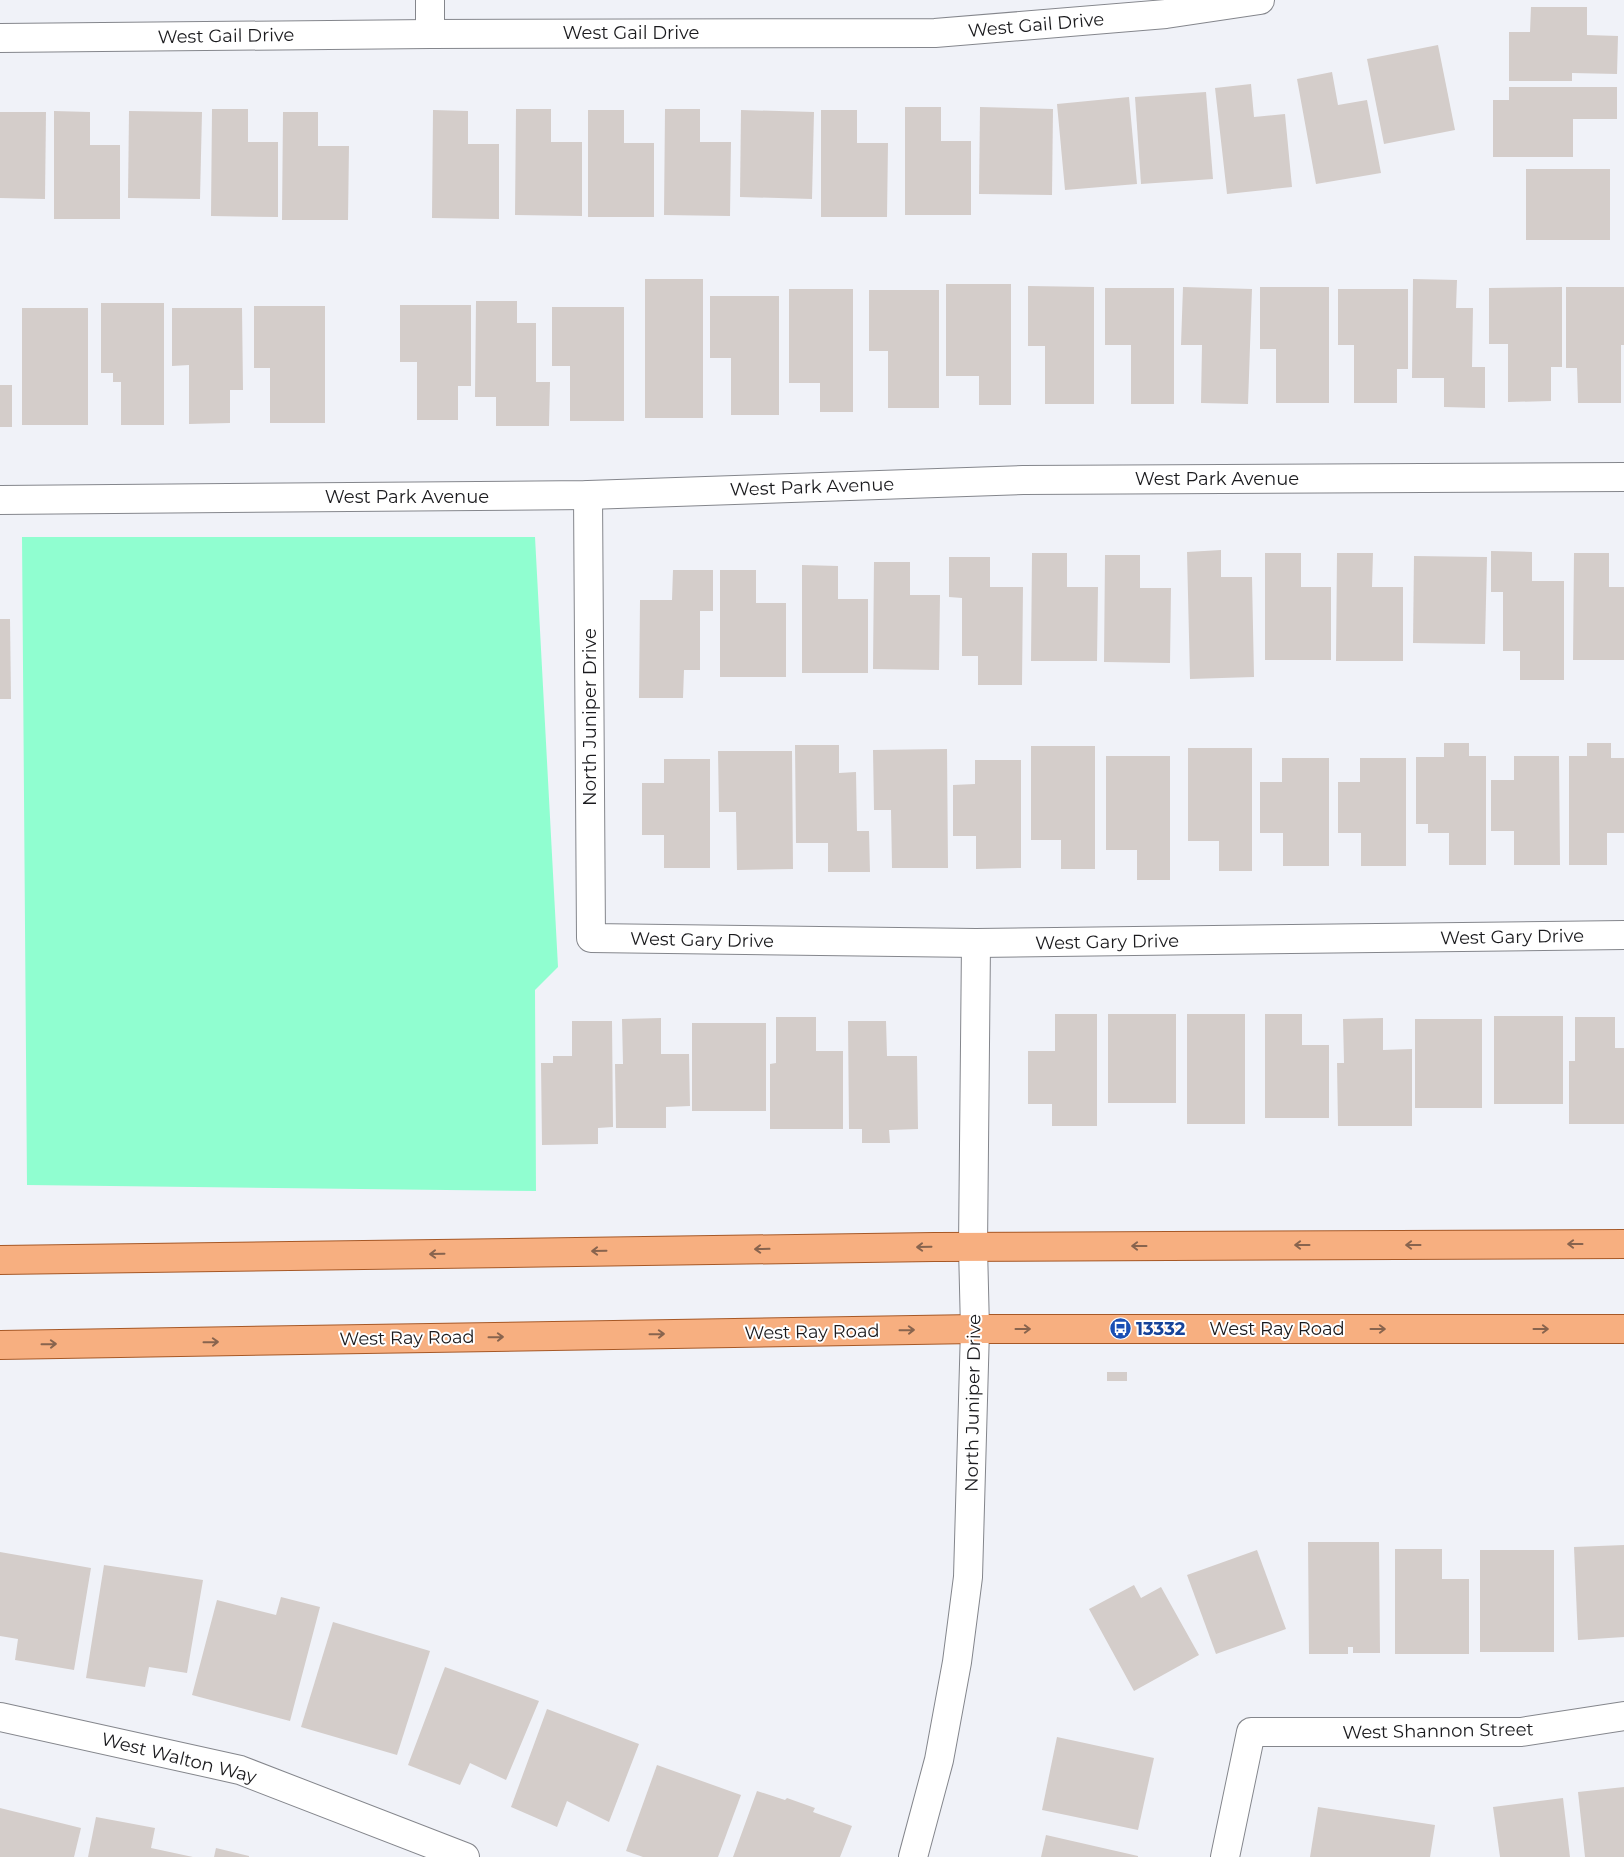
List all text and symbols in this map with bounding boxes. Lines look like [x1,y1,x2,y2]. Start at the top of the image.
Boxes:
street label: West Gail Drive [967,8,1105,42]
street label: West Gail Drive [563,22,700,44]
street label: West Gail Drive [157,24,295,48]
street label: West Park Avenue [1135,468,1299,490]
street label: West Park Avenue [729,473,895,501]
street label: West Park Avenue [325,486,489,508]
street label: North Juniper Drive [579,628,601,806]
street label: West Gary Drive [1440,925,1584,949]
street label: West Gary Drive [630,928,774,952]
street label: West Gary Drive [1035,930,1179,954]
one-way arrow [1568,1239,1584,1249]
one-way arrow [1294,1240,1310,1250]
one-way arrow [1405,1240,1422,1250]
one-way arrow [1132,1241,1148,1251]
one-way arrow [917,1242,933,1252]
one-way arrow [754,1244,770,1254]
one-way arrow [592,1247,608,1256]
one-way arrow [429,1249,446,1259]
street label: North Juniper Drive [960,1314,986,1492]
bus stop icon: 13332 [1108,1317,1132,1341]
place label: 13332 [1136,1318,1186,1340]
street label: West Ray Road [1209,1318,1345,1340]
street label: West Ray Road [744,1320,880,1344]
one-way arrow [1015,1324,1031,1334]
one-way arrow [1370,1324,1386,1334]
one-way arrow [1532,1324,1549,1334]
street label: West Ray Road [339,1326,475,1350]
one-way arrow [898,1326,914,1335]
one-way arrow [648,1329,664,1339]
one-way arrow [488,1332,504,1342]
one-way arrow [202,1337,219,1347]
one-way arrow [40,1340,56,1349]
street label: West Shannon Street [1342,1718,1534,1744]
street label: West Walton Way [99,1728,259,1788]

